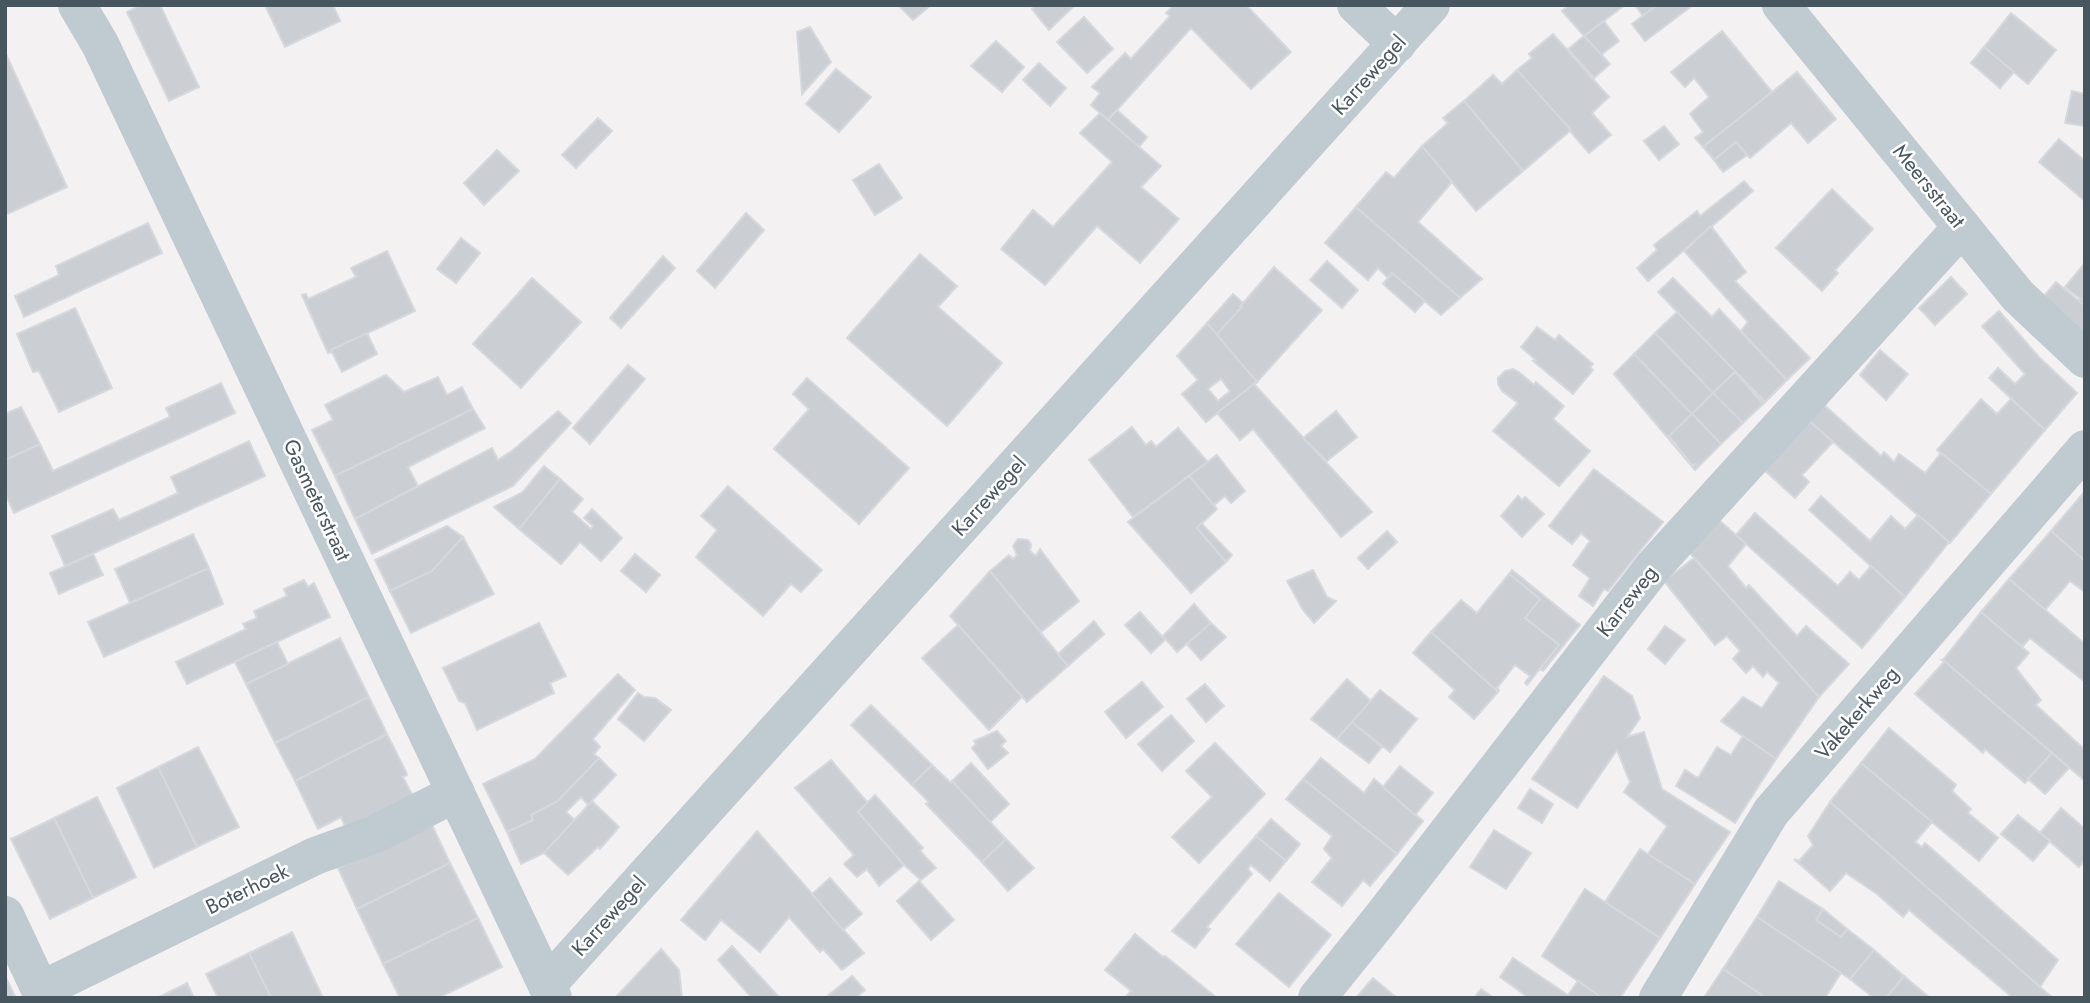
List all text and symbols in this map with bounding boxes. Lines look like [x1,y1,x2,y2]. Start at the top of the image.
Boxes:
street label: Karrewegel [1325,28,1413,122]
street label: Meersstraat [1886,138,1972,234]
street label: Gasmeterstraat [276,434,358,566]
street label: Karrewegel [945,449,1033,543]
street label: Karreweg [1590,559,1664,643]
street label: Vakekerkweg [1808,660,1906,766]
street label: Boterhoek [201,856,294,922]
street label: Karrewegel [565,869,653,963]

